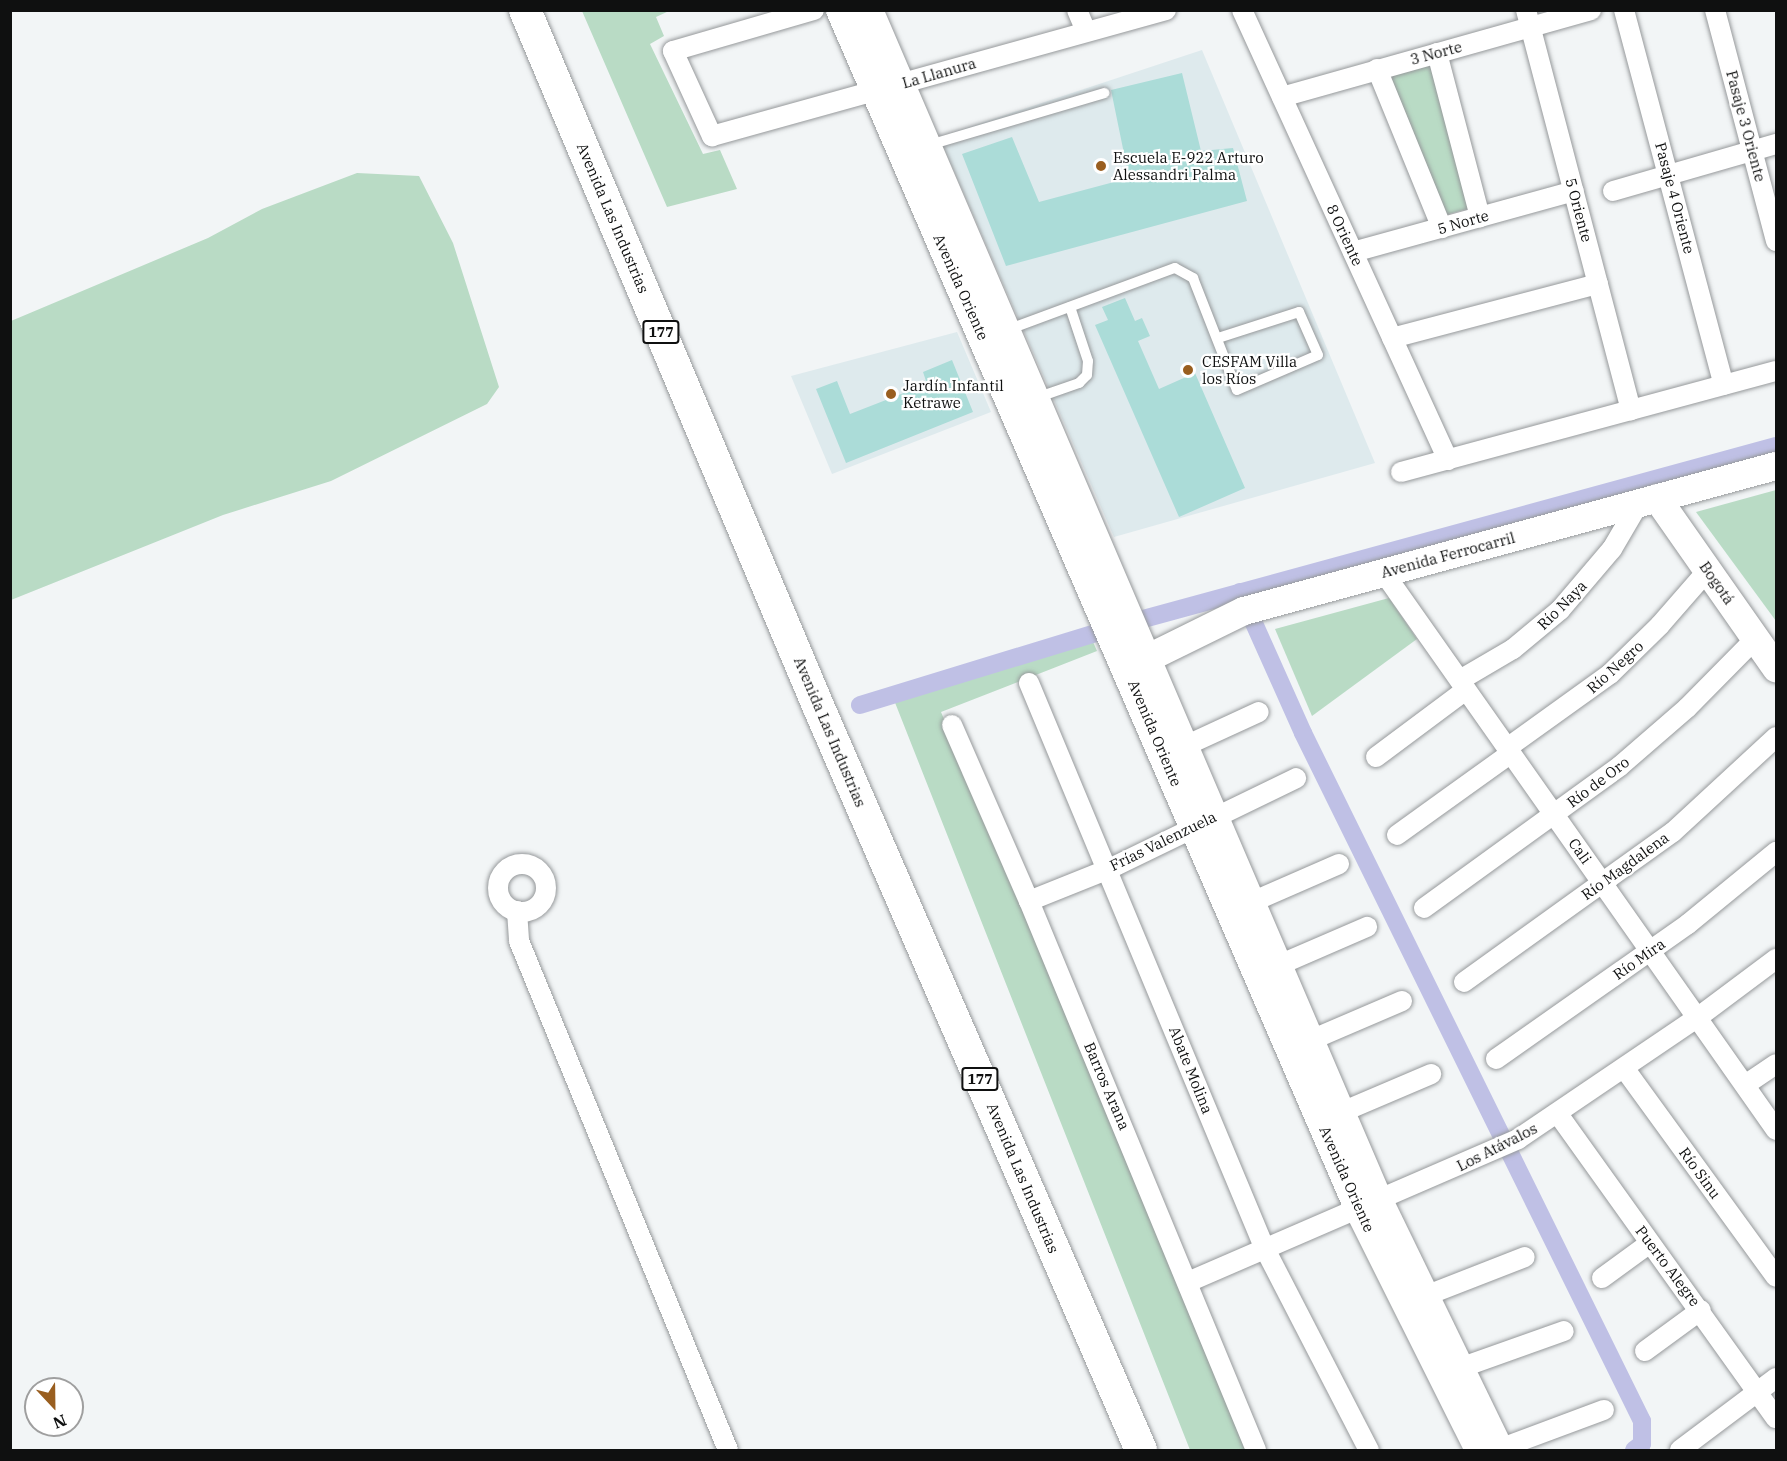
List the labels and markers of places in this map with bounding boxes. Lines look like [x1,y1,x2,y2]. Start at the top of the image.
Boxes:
place label: Escuela E-922 Arturo Alessandri Palma [1113,148,1264,183]
marker: Escuela E-922 Arturo Alessandri Palma [1094,159,1108,173]
place label: CESFAM Villa los Ríos [1202,352,1297,387]
marker: CESFAM Villa los Ríos [1179,361,1197,379]
place label: Jardín Infantil Ketrawe [903,376,1004,411]
marker: Jardín Infantil Ketrawe [884,387,898,401]

